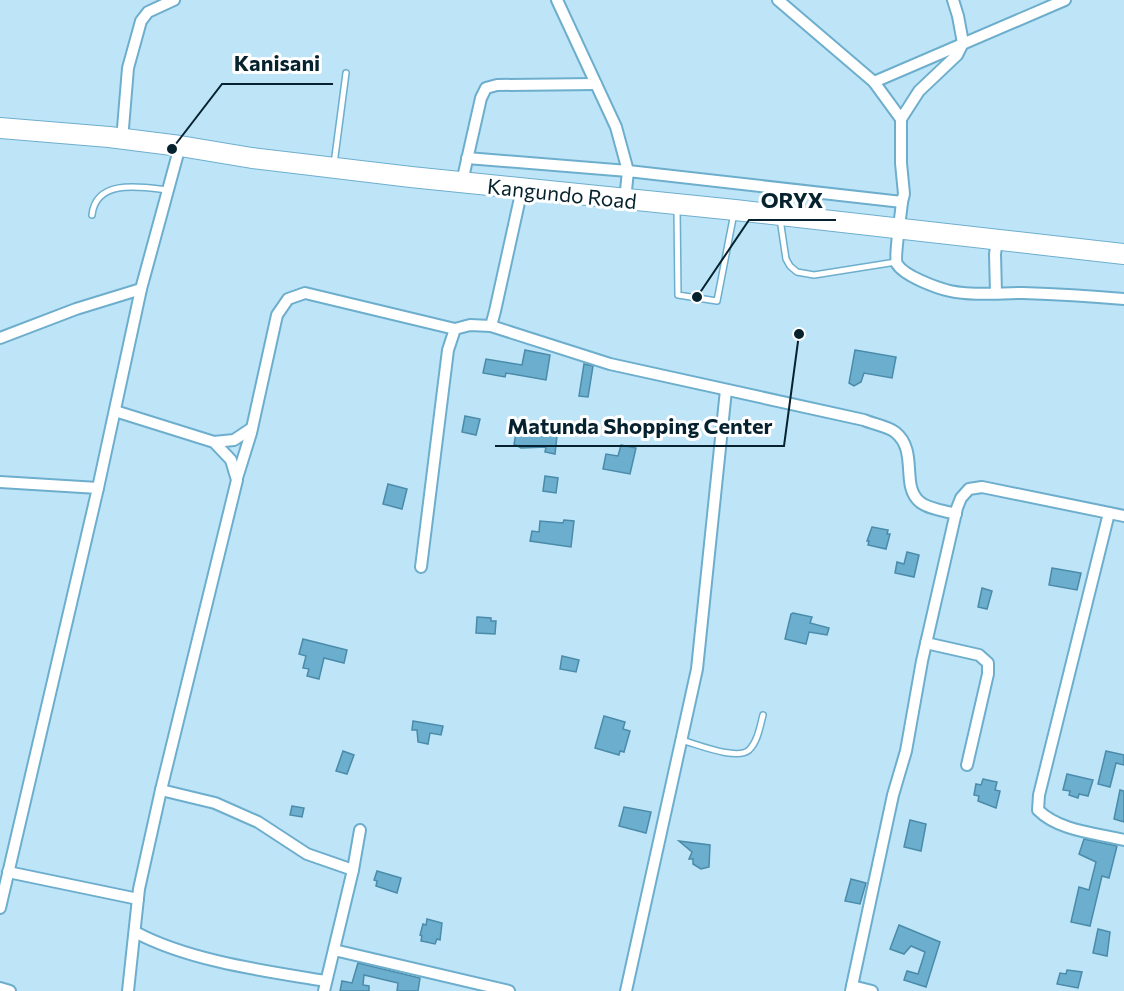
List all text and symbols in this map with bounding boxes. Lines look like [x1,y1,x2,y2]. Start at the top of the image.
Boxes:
callout: Kanisani [222,44,333,84]
text: Kanisani [234,49,320,76]
street label: Kangundo Road [486,173,638,213]
callout: ORYX [749,180,836,220]
text: ORYX [761,186,824,213]
callout: Matunda Shopping Center [495,406,784,446]
text: Matunda Shopping Center [507,412,773,439]

